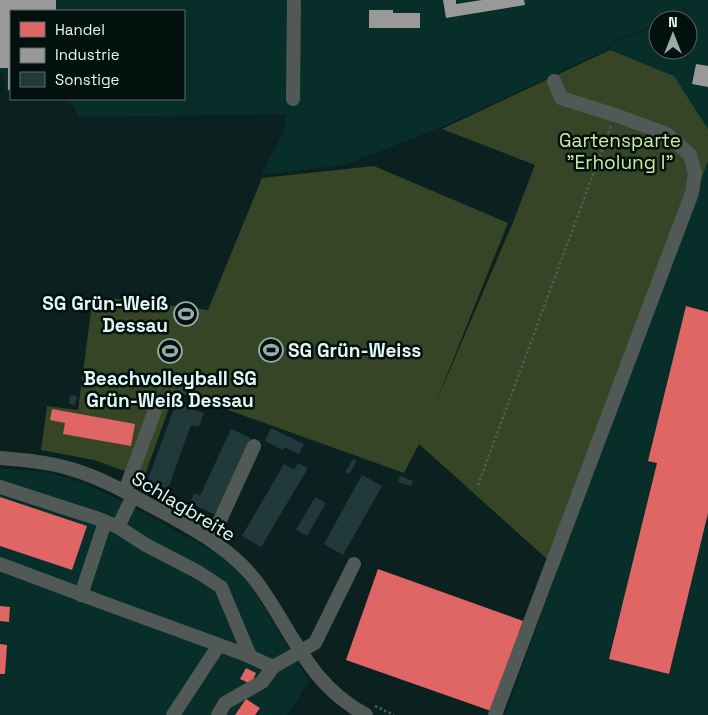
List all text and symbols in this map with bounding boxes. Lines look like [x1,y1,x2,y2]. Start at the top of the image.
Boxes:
legend [10,10,185,100]
north arrow [648,10,698,60]
text: N [668,13,678,31]
text: Handel [55,20,105,39]
text: Industrie [55,45,120,64]
text: Sonstige [55,70,120,89]
park label: Gartensparte "Erholung I" [559,128,681,175]
place label: SG Grün-Weiß Dessau [42,291,168,338]
sports icon: SG Grün-Weiß Dessau [173,301,199,327]
sports icon: SG Grün-Weiss [258,337,284,363]
sports icon: Beachvolleyball SG Grün-Weiß Dessau [157,338,183,364]
place label: SG Grün-Weiss [288,338,421,363]
place label: Beachvolleyball SG Grün-Weiß Dessau [83,366,257,413]
street label: Schlagbreite [127,466,240,547]

